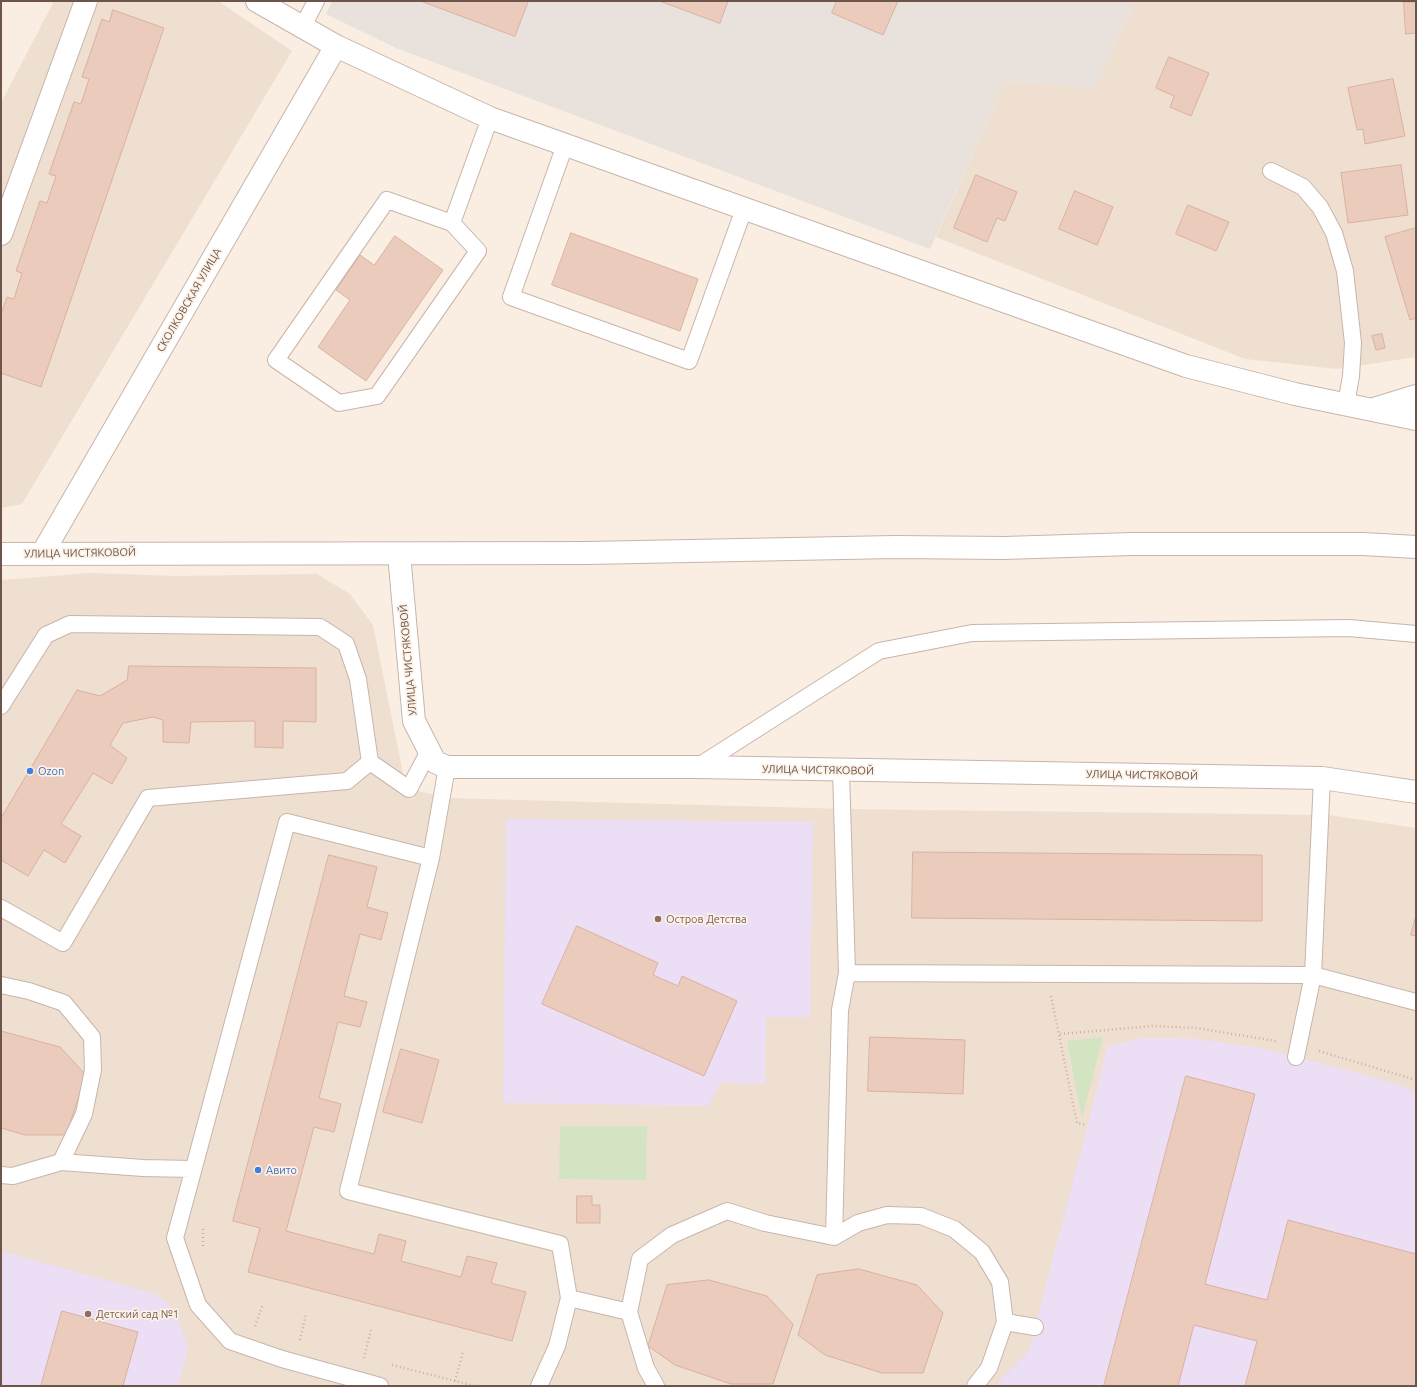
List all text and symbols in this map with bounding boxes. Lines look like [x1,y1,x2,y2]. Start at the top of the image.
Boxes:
street label: СКОЛКОВСКАЯ УЛИЦА [154,246,224,354]
street label: УЛИЦА ЧИСТЯКОВОЙ [24,545,136,561]
street label: УЛИЦА ЧИСТЯКОВОЙ [397,604,419,716]
street label: УЛИЦА ЧИСТЯКОВОЙ [762,762,874,778]
place label: Ozon [38,764,64,778]
marker: Ozon [25,766,35,776]
street label: УЛИЦА ЧИСТЯКОВОЙ [1086,767,1198,783]
place label: Остров Детства [666,912,747,926]
marker: Остров Детства [653,914,663,924]
place label: Авито [266,1163,297,1177]
marker: Авито [253,1165,263,1175]
place label: Детский сад №1 [96,1307,179,1321]
marker: Детский сад №1 [83,1309,93,1319]

